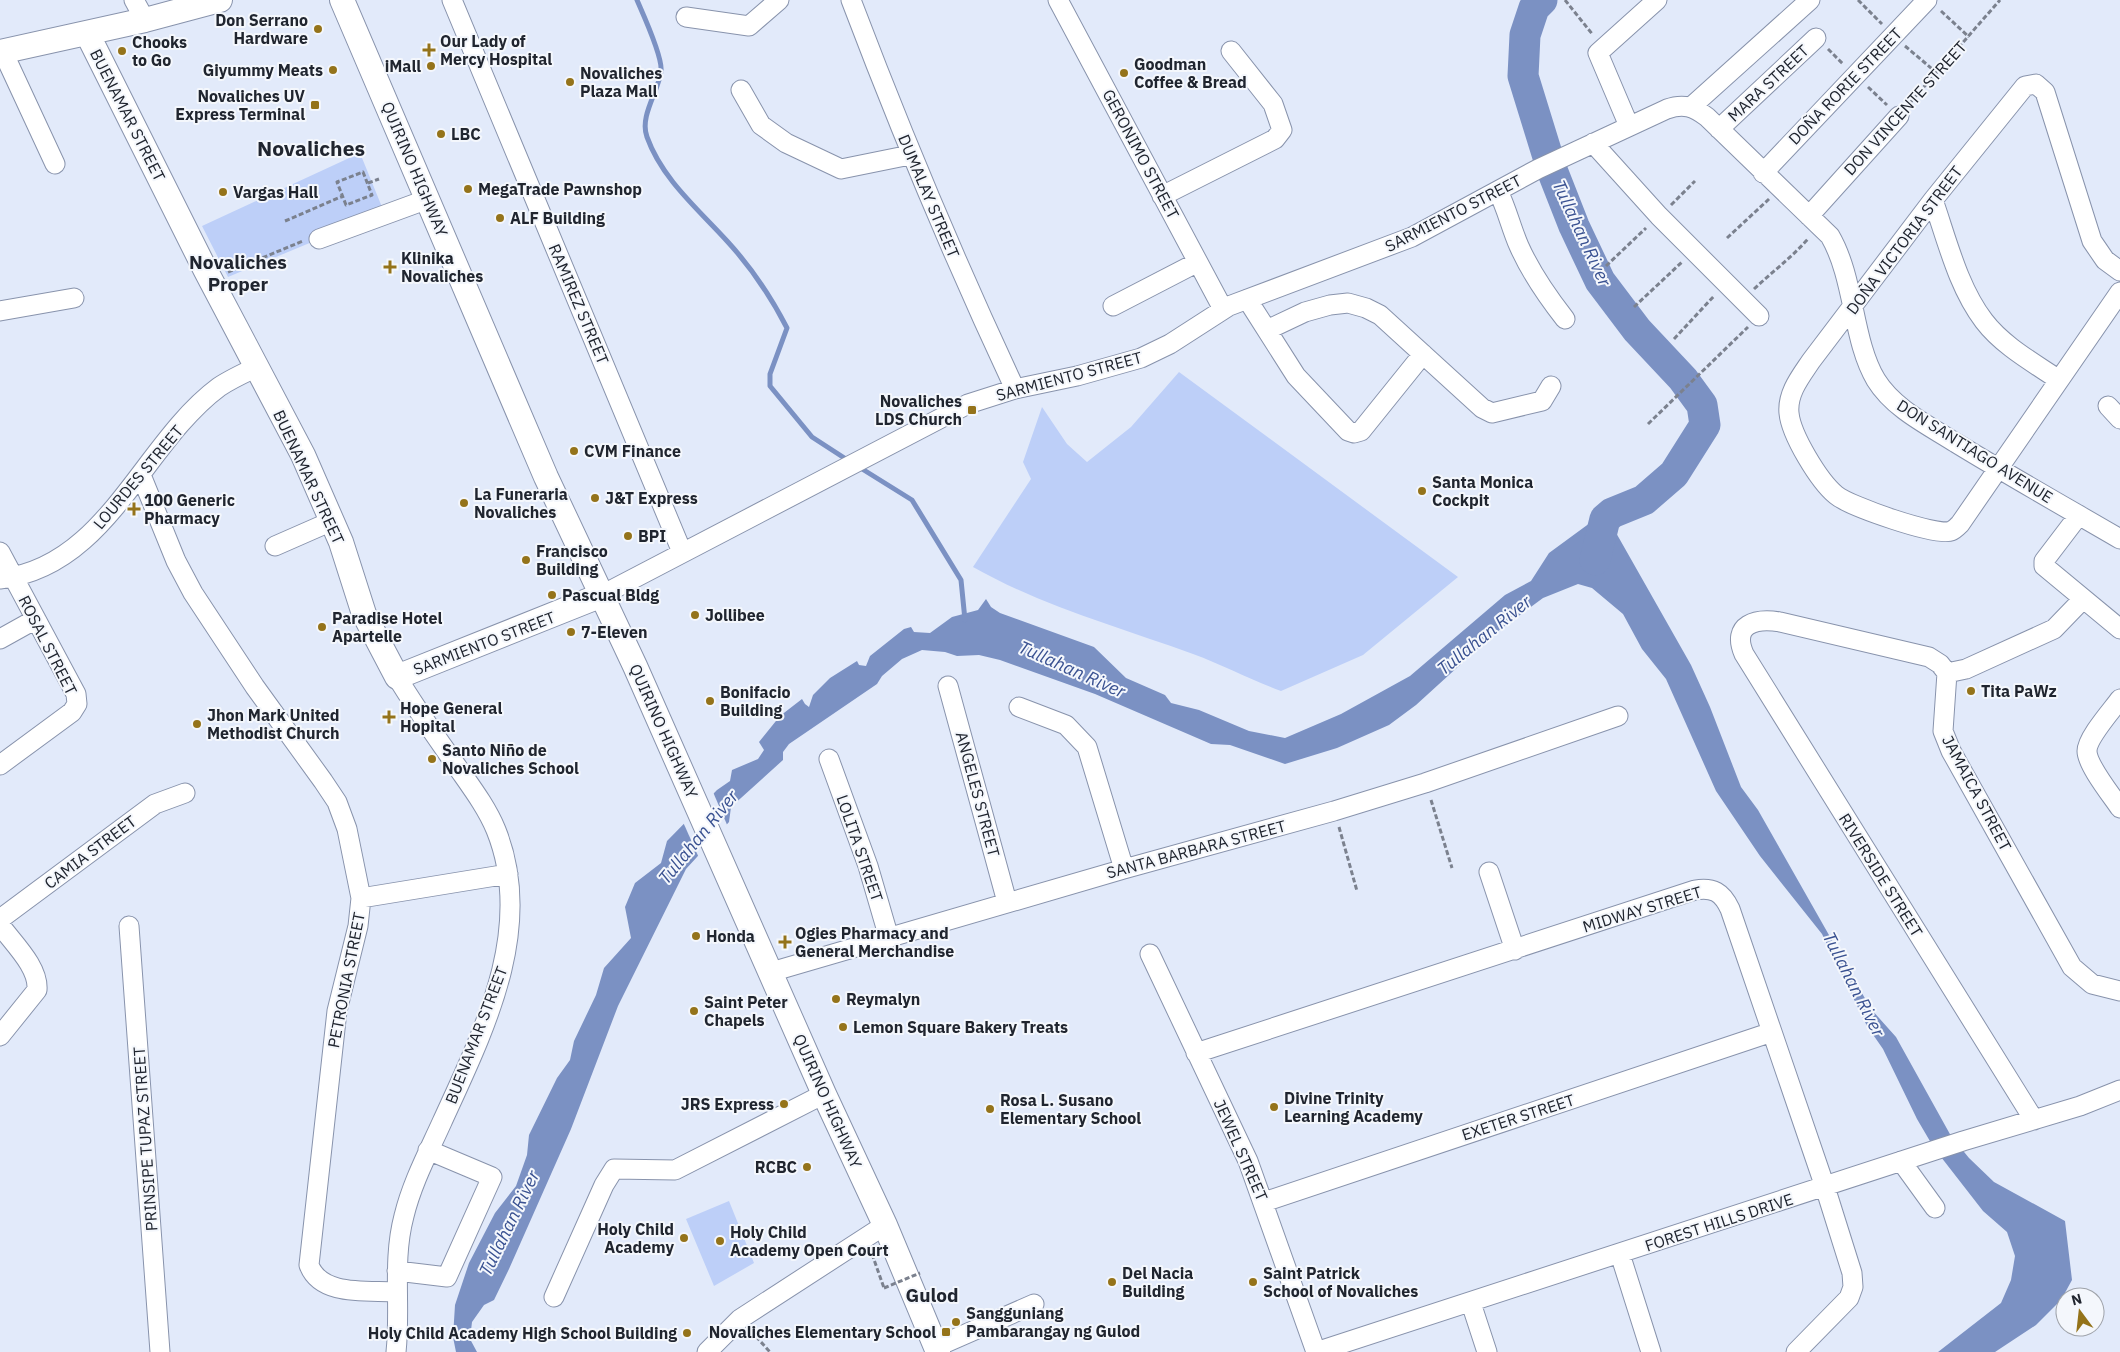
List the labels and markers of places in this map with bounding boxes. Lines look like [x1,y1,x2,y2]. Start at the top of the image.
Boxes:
place label: Don Serrano Hardware [215,10,308,48]
marker: Don Serrano Hardware [312,23,324,35]
place label: Our Lady of Mercy Hospital [440,31,552,69]
place label: Chooks to Go [132,32,187,70]
marker: Our Lady of Mercy Hospital [422,43,436,57]
marker: Chooks to Go [116,45,128,57]
place label: Goodman Coffee & Bread [1134,54,1247,92]
place label: iMall [385,56,421,76]
place label: Giyummy Meats [203,60,323,80]
marker: iMall [425,60,437,72]
place label: Novaliches Plaza Mall [580,63,662,101]
marker: Giyummy Meats [327,64,339,76]
marker: Goodman Coffee & Bread [1118,67,1130,79]
marker: Novaliches Plaza Mall [564,76,576,88]
place label: Novaliches UV Express Terminal [175,86,306,124]
marker: Novaliches UV Express Terminal [309,99,321,111]
place label: LBC [451,124,481,144]
marker: LBC [435,128,447,140]
place label: MegaTrade Pawnshop [478,179,642,199]
place label: Vargas Hall [233,182,318,202]
marker: MegaTrade Pawnshop [462,183,474,195]
marker: Vargas Hall [217,186,229,198]
place label: ALF Building [510,208,605,228]
marker: ALF Building [494,212,506,224]
place label: Klinika Novaliches [401,248,483,286]
marker: Klinika Novaliches [383,260,397,274]
place label: Novaliches LDS Church [875,391,962,429]
marker: Novaliches LDS Church [966,404,978,416]
place label: CVM Finance [584,441,681,461]
marker: CVM Finance [568,445,580,457]
place label: Santa Monica Cockpit [1432,472,1533,510]
place label: La Funeraria Novaliches [474,484,568,522]
marker: Santa Monica Cockpit [1416,485,1428,497]
place label: J&T Express [605,488,698,508]
place label: 100 Generic Pharmacy [144,490,235,528]
marker: J&T Express [589,492,601,504]
marker: La Funeraria Novaliches [458,497,470,509]
marker: 100 Generic Pharmacy [128,503,140,515]
place label: BPI [638,526,666,546]
marker: BPI [622,530,634,542]
place label: Francisco Building [536,541,608,579]
marker: Francisco Building [520,554,532,566]
place label: Pascual Bldg [562,585,659,605]
marker: Pascual Bldg [546,589,558,601]
place label: Jollibee [705,605,765,625]
place label: Paradise Hotel Apartelle [332,608,442,646]
marker: Jollibee [689,609,701,621]
marker: Paradise Hotel Apartelle [316,621,328,633]
place label: 7-Eleven [581,622,647,642]
marker: 7-Eleven [565,626,577,638]
place label: Tita PaWz [1981,681,2057,701]
place label: Bonifacio Building [720,682,791,720]
marker: Tita PaWz [1965,685,1977,697]
marker: Bonifacio Building [704,695,716,707]
place label: Hope General Hopital [400,698,502,736]
place label: Jhon Mark United Methodist Church [207,705,340,743]
marker: Hope General Hopital [382,710,396,724]
marker: Jhon Mark United Methodist Church [191,718,203,730]
place label: Santo Niño de Novaliches School [442,740,579,778]
marker: Santo Niño de Novaliches School [426,753,438,765]
place label: Ogies Pharmacy and General Merchandise [795,923,954,961]
place label: Honda [706,926,755,946]
marker: Honda [690,930,702,942]
marker: Ogies Pharmacy and General Merchandise [779,936,791,948]
place label: Reymalyn [846,989,920,1009]
place label: Saint Peter Chapels [704,992,788,1030]
marker: Reymalyn [830,993,842,1005]
marker: Saint Peter Chapels [688,1005,700,1017]
place label: Lemon Square Bakery Treats [853,1017,1068,1037]
marker: Lemon Square Bakery Treats [837,1021,849,1033]
place label: Divine Trinity Learning Academy [1284,1088,1423,1126]
place label: Rosa L. Susano Elementary School [1000,1090,1141,1128]
place label: JRS Express [681,1094,774,1114]
marker: JRS Express [778,1098,790,1110]
marker: Divine Trinity Learning Academy [1268,1101,1280,1113]
marker: Rosa L. Susano Elementary School [984,1103,996,1115]
place label: RCBC [755,1157,797,1177]
marker: RCBC [801,1161,813,1173]
place label: Holy Child Academy [597,1219,674,1257]
place label: Holy Child Academy Open Court [730,1222,889,1260]
marker: Holy Child Academy [678,1232,690,1244]
marker: Holy Child Academy Open Court [714,1235,726,1247]
place label: Del Nacia Building [1122,1263,1193,1301]
place label: Saint Patrick School of Novaliches [1263,1263,1418,1301]
marker: Del Nacia Building [1106,1276,1118,1288]
marker: Saint Patrick School of Novaliches [1247,1276,1259,1288]
place label: Sangguniang Pambarangay ng Gulod [966,1303,1140,1341]
marker: Sangguniang Pambarangay ng Gulod [950,1316,962,1328]
place label: Novaliches Elementary School [709,1322,936,1342]
place label: Holy Child Academy High School Building [368,1323,677,1343]
marker: Novaliches Elementary School [940,1326,952,1338]
marker: Holy Child Academy High School Building [681,1327,693,1339]

